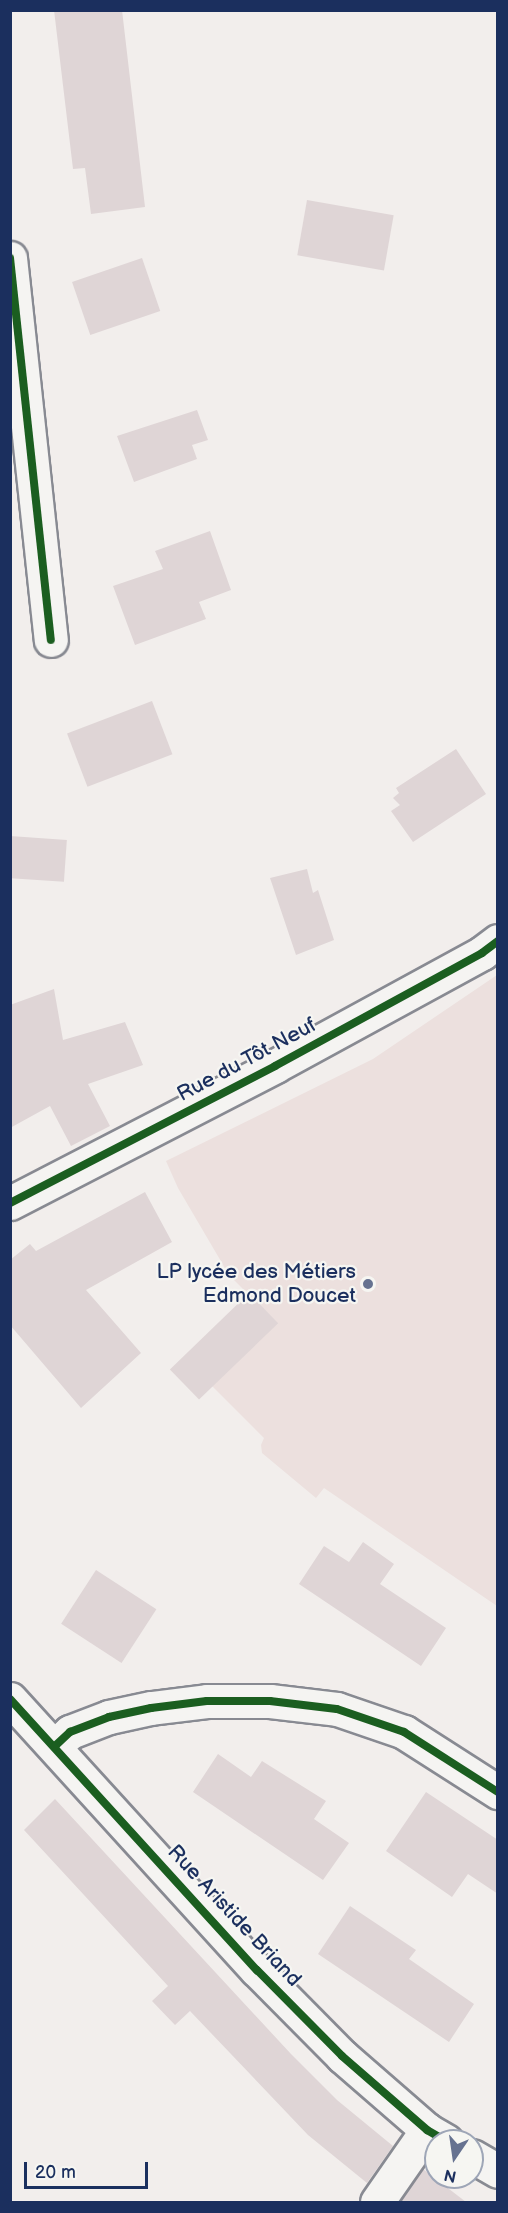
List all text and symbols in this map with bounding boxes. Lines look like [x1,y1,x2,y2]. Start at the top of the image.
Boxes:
street label: Rue du Tôt Neuf [173,1013,321,1107]
place label: LP lycée des Métiers Edmond Doucet [156,1259,356,1309]
marker: LP lycée des Métiers Edmond Doucet [361,1277,375,1291]
street label: Rue Aristide Briand [162,1840,306,1992]
north arrow [424,2129,484,2189]
scale bar [27,2150,152,2188]
text: 20 m [35,2162,76,2183]
text: N [442,2164,458,2186]

